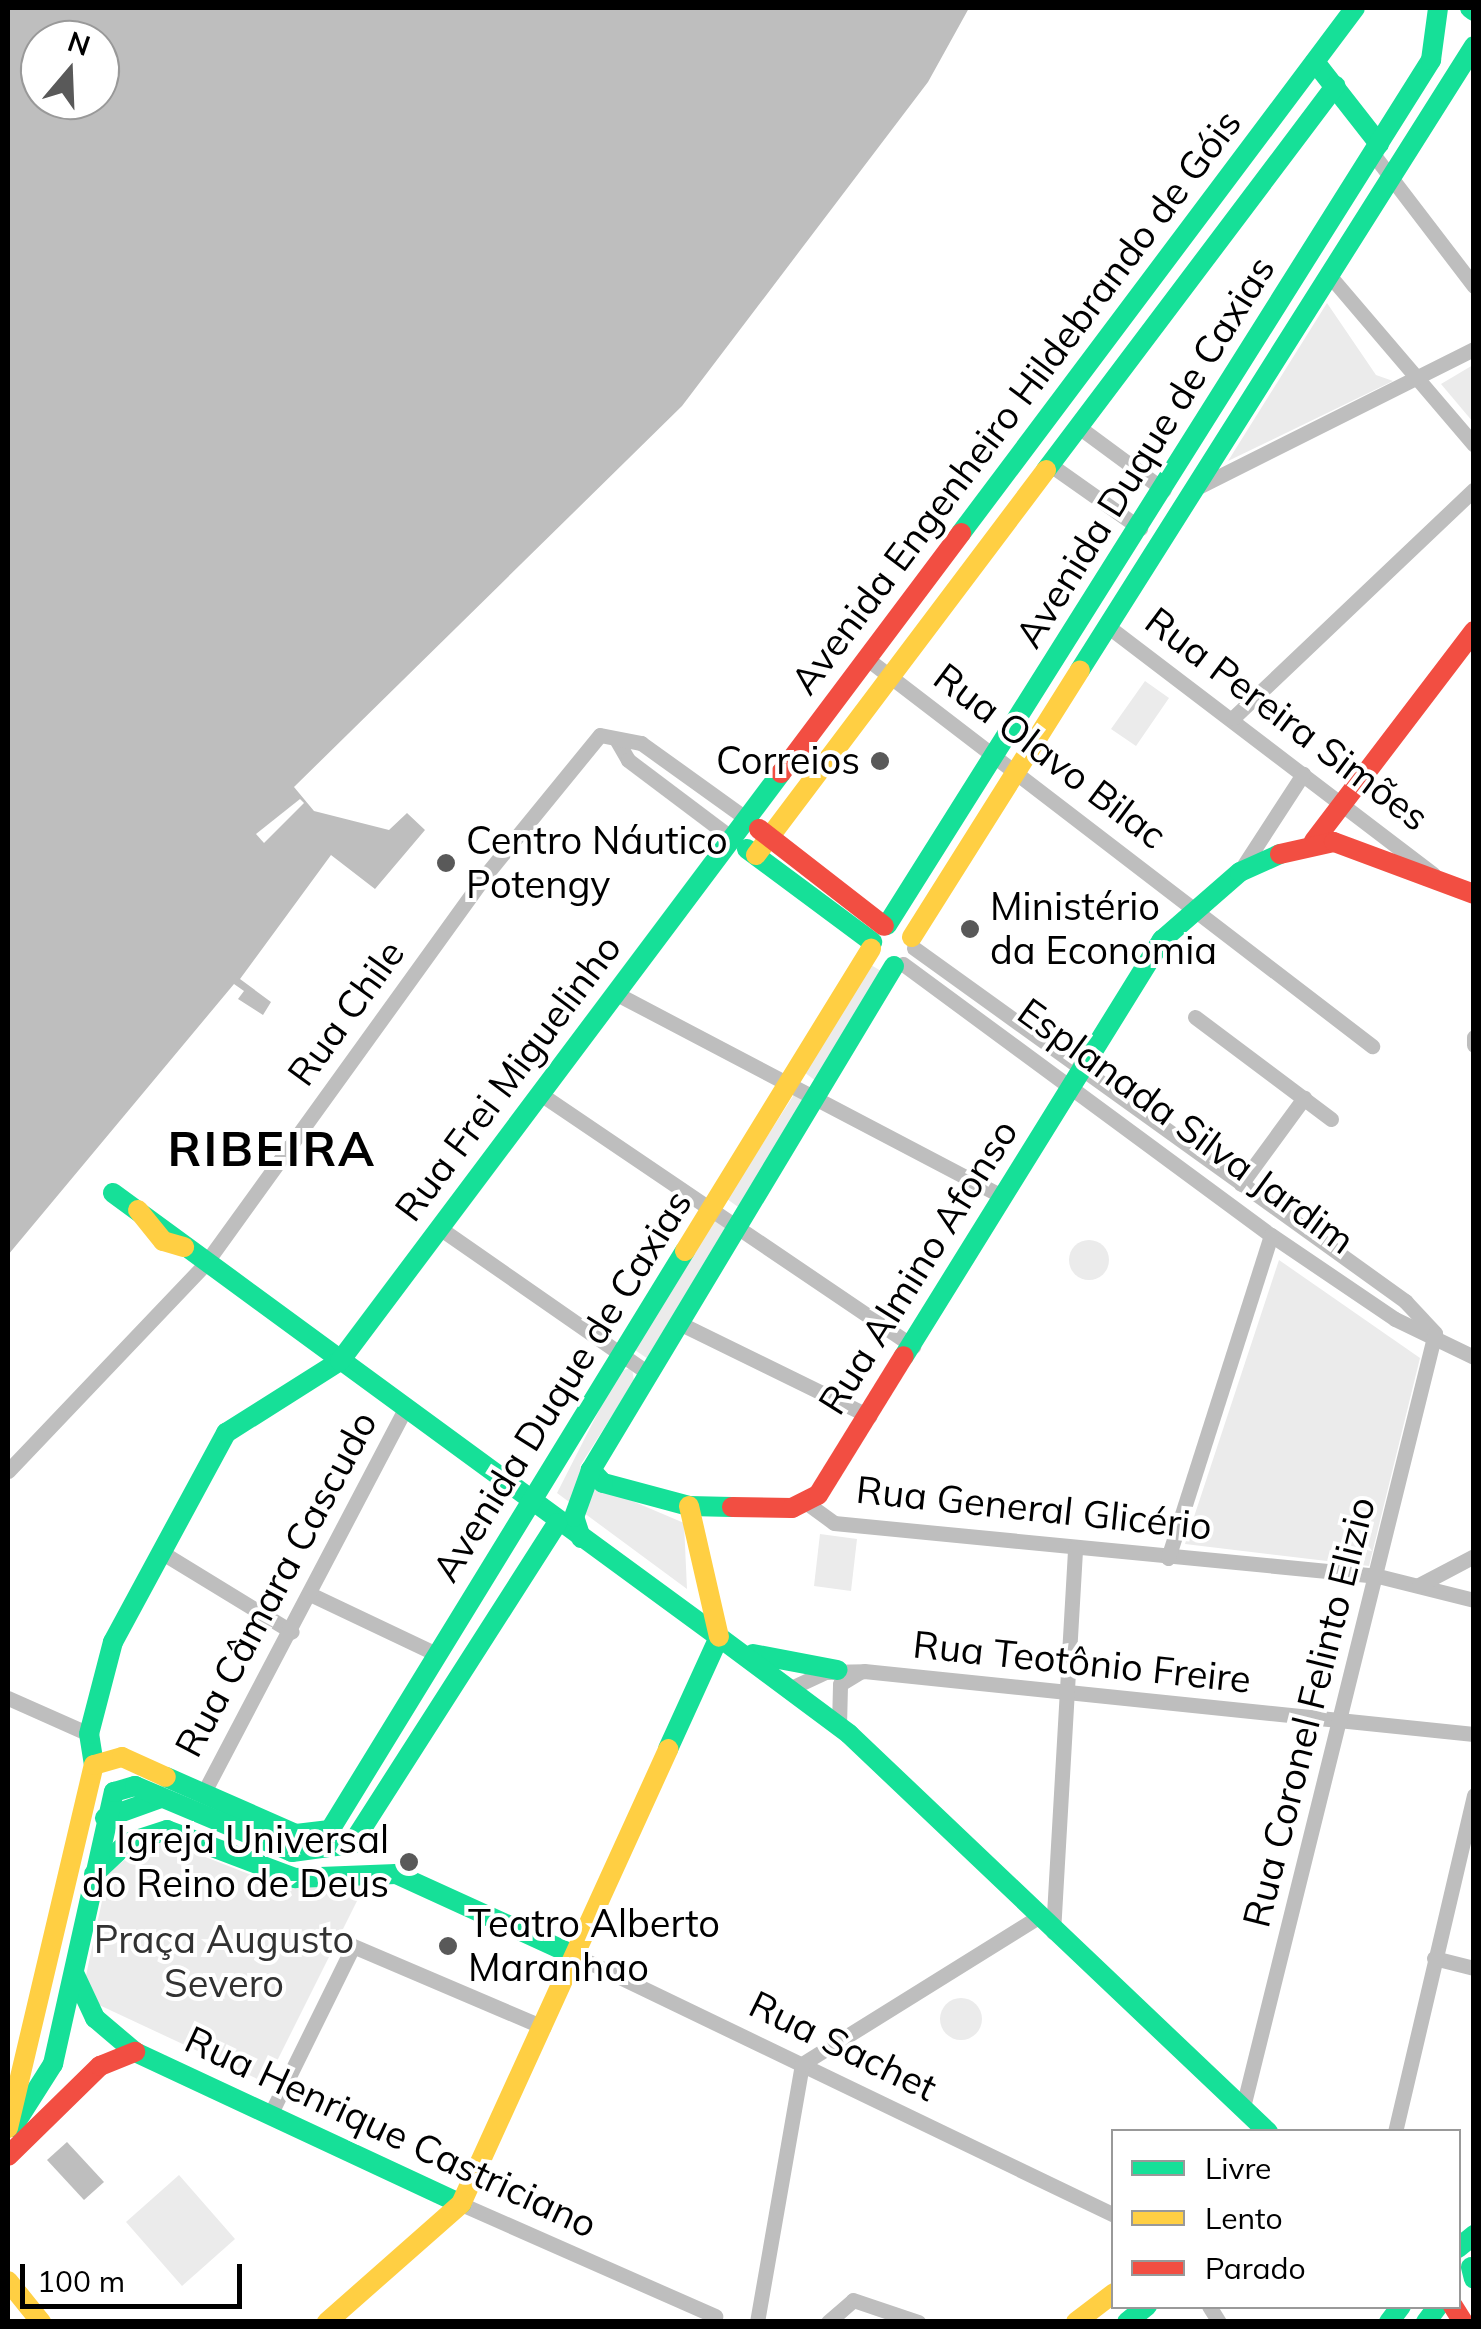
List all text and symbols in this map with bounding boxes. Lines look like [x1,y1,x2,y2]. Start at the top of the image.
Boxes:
north arrow [20,20,120,120]
text: N [64,23,95,63]
street label: Avenida Engenheiro Hildebrando de Góis [781,101,1251,703]
street label: Avenida Duque de Caxias [1006,248,1284,656]
street label: Rua Pereira Simões [1137,598,1437,840]
street label: Rua Olavo Bilac [925,654,1175,858]
place label: Correios [716,738,860,784]
marker: Correios [869,750,891,772]
place label: Centro Náutico Potengy [466,818,728,908]
marker: Centro Náutico Potengy [435,852,457,874]
place label: Ministério da Economia [990,884,1217,974]
marker: Ministério da Economia [959,918,981,940]
street label: Rua Frei Miguelinho [386,926,630,1230]
street label: Rua Chile [278,932,414,1094]
street label: Esplanada Silva Jardim [1009,989,1363,1263]
street label: Rua Almino Afonso [809,1111,1027,1423]
district label: RIBEIRA [167,1120,377,1178]
street label: Avenida Duque de Caxias [423,1182,701,1590]
street label: Rua Câmara Cascudo [166,1404,386,1764]
street label: Rua General Glicério [854,1467,1214,1549]
street label: Rua Coronel Felinto Elizio [1233,1492,1385,1932]
street label: Rua Teotônio Freire [911,1622,1253,1702]
place label: Igreja Universal do Reino de Deus [82,1817,389,1906]
marker: Igreja Universal do Reino de Deus [398,1851,420,1873]
place label: Teatro Alberto Maranhao [468,1901,720,1990]
park label: Praça Augusto Severo [94,1917,354,2006]
marker: Teatro Alberto Maranhao [437,1935,459,1957]
street label: Rua Sachet [742,1981,944,2111]
street label: Rua Henrique Castriciano [178,2017,604,2247]
legend [1111,2129,1461,2309]
text: Livre [1205,2149,1271,2187]
text: Lento [1205,2199,1283,2237]
scale bar [25,2244,248,2306]
text: Parado [1205,2249,1306,2287]
text: 100 m [37,2262,125,2300]

